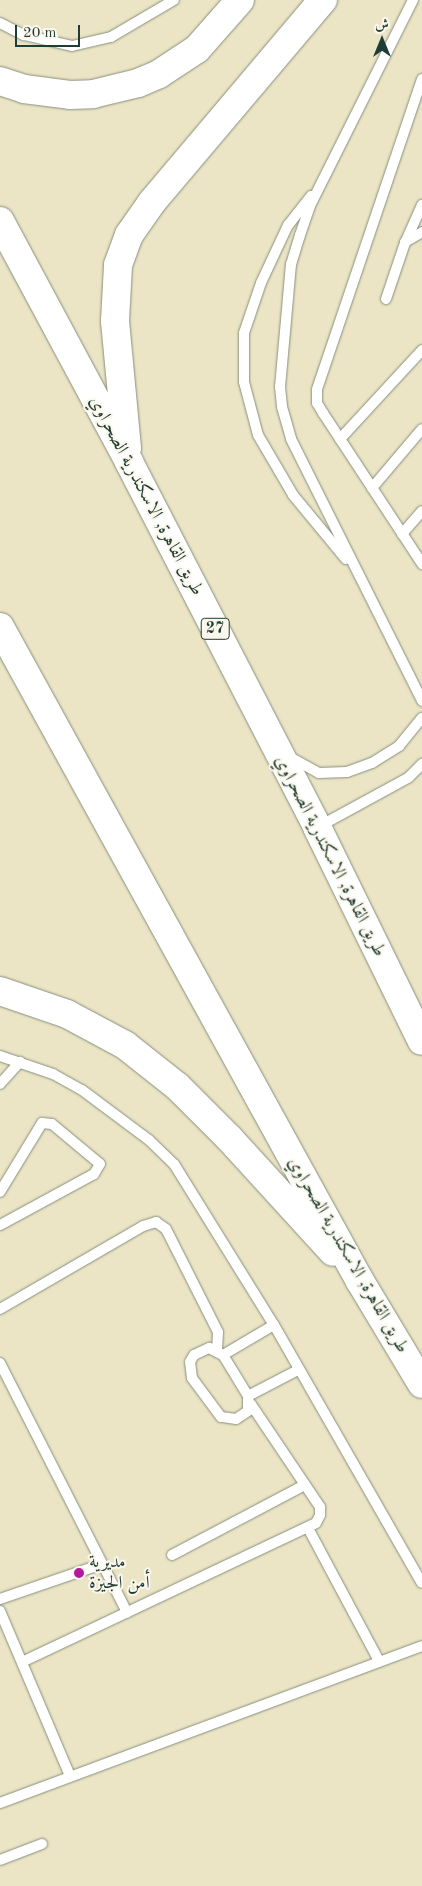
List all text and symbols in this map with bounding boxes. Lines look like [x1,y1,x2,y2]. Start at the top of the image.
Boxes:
scale bar [18,15,82,47]
north arrow [357,15,407,65]
text: ش [375,18,389,32]
text: 20 m [23,26,57,41]
street label: طريق القاهرة, الاسكندرية الصحراوي [84,393,208,599]
road number: 27 [200,616,230,642]
street label: طريق القاهرة, الاسكندرية الصحراوي [270,752,390,960]
street label: طريق القاهرة, الاسكندرية الصحراوي [283,1153,413,1357]
place label: مديرية أمن الجيزة [89,1552,150,1595]
marker: مديرية أمن الجيزة [73,1567,85,1579]

